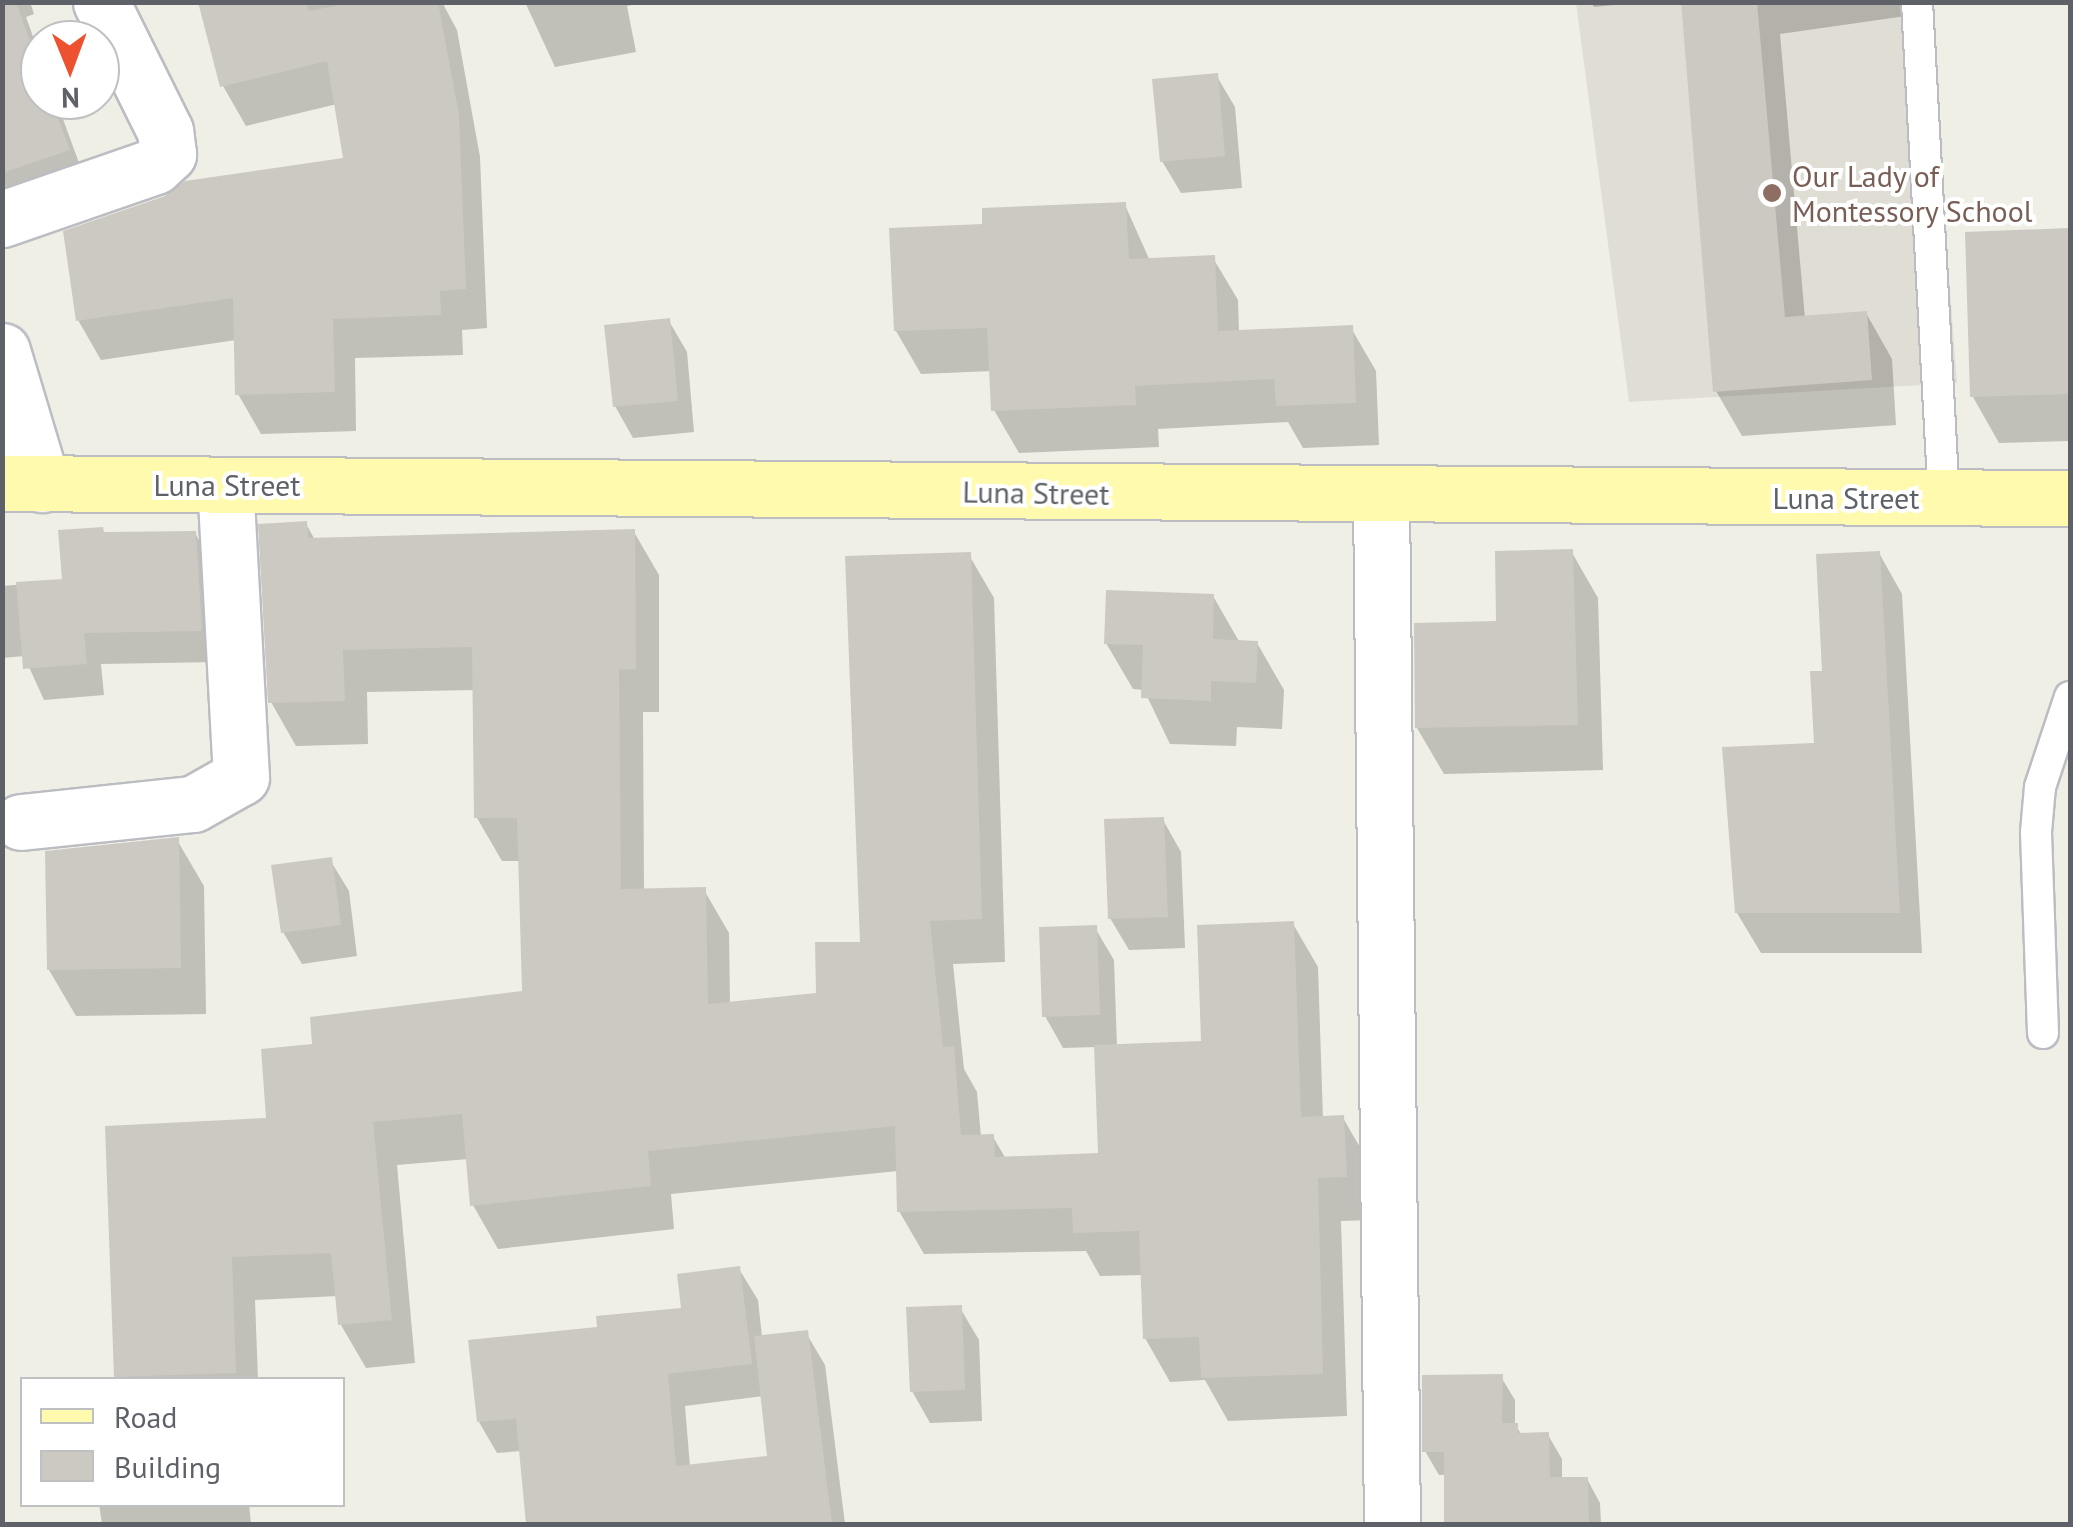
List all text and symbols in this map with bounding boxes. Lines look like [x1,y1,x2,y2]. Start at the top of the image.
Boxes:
north arrow [20,20,120,120]
text: N [61,80,80,117]
place label: Our Lady of Montessory School [1792,158,2034,228]
marker: Our Lady of Montessory School [1761,182,1783,204]
street label: Luna Street [154,467,300,503]
street label: Luna Street [962,474,1110,512]
street label: Luna Street [1773,480,1919,516]
legend [20,1377,345,1507]
text: Road [114,1397,178,1436]
text: Building [114,1447,221,1486]

